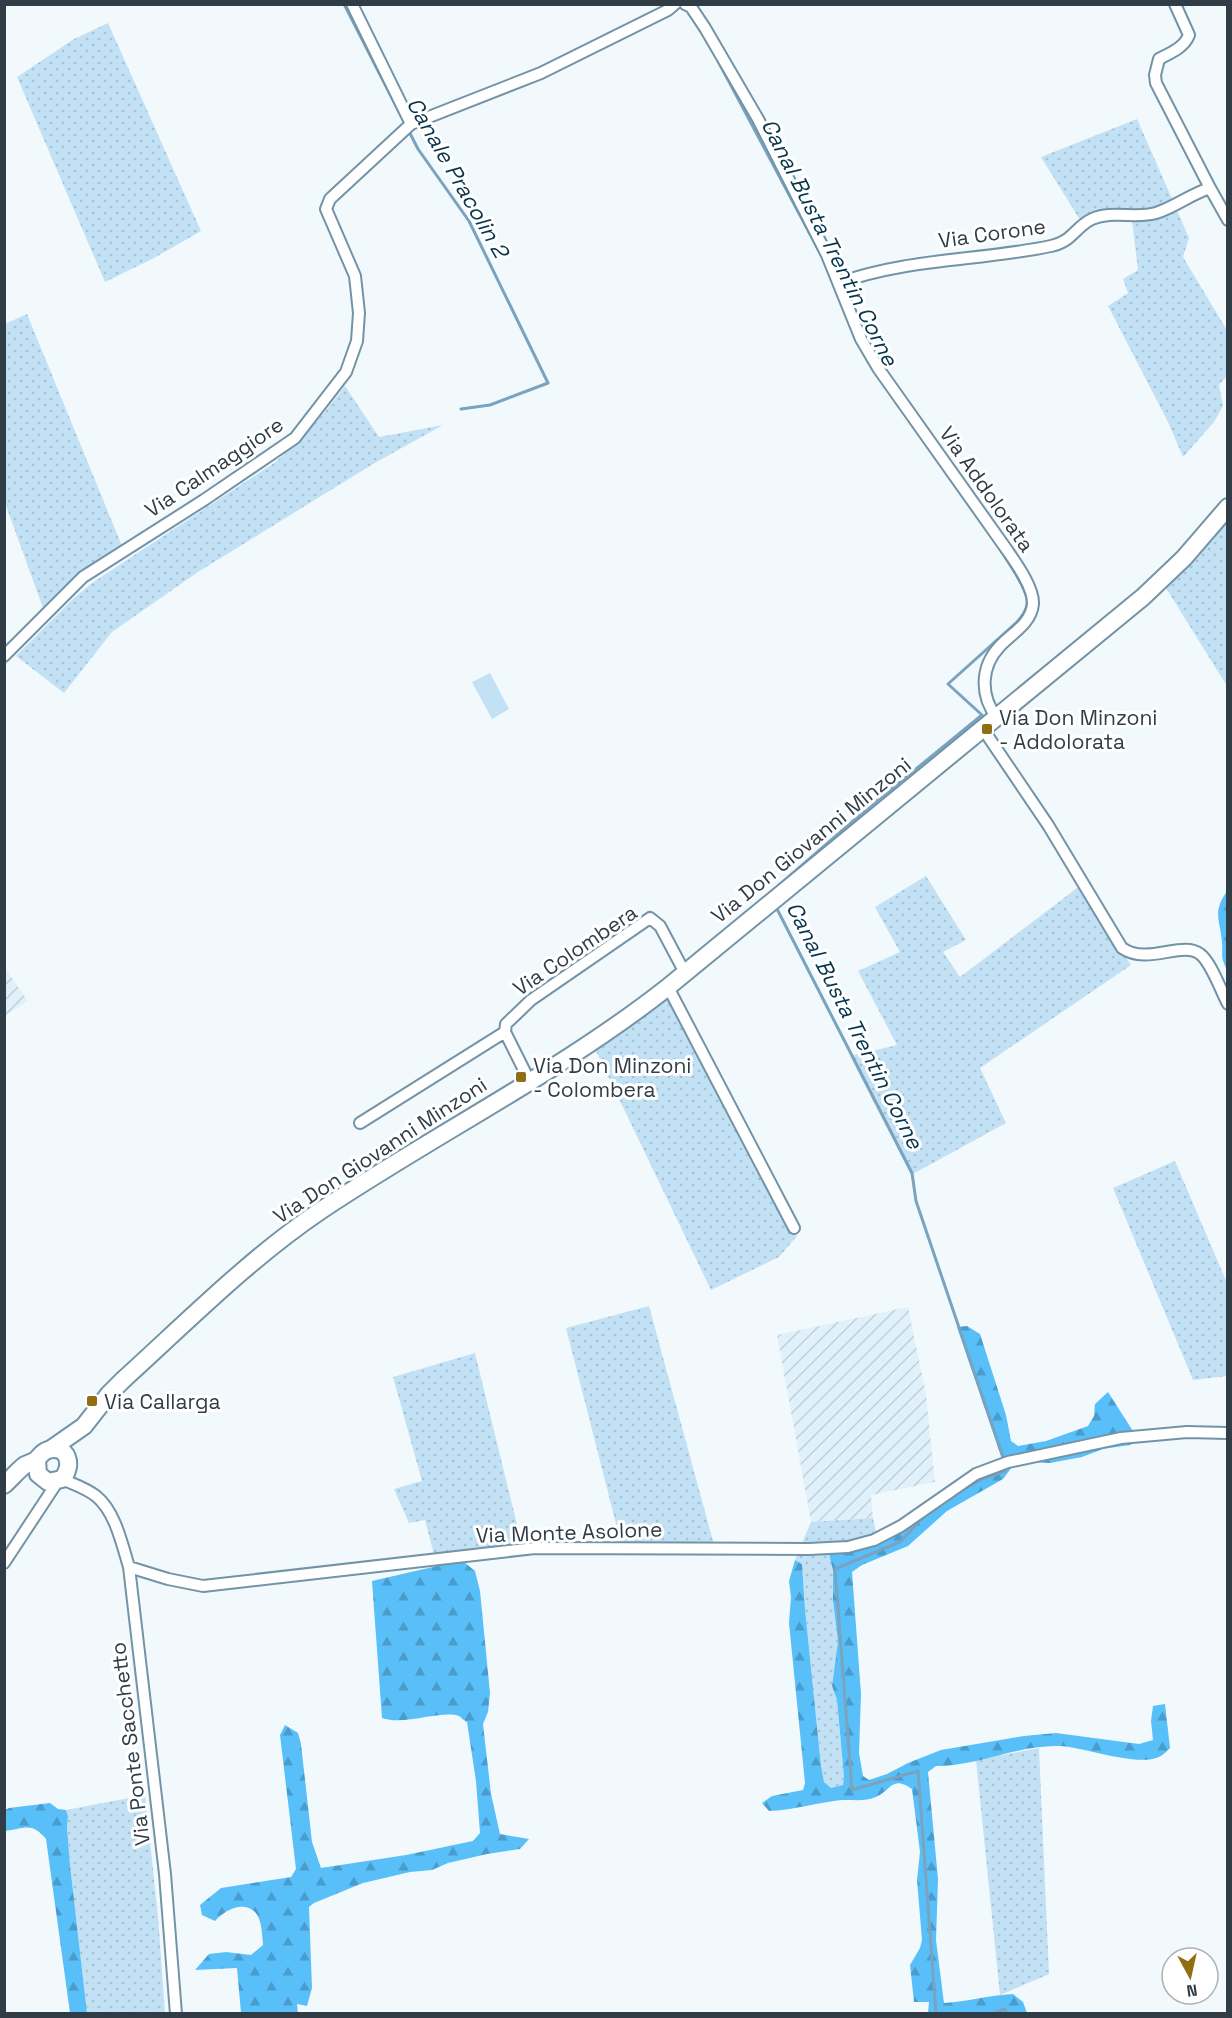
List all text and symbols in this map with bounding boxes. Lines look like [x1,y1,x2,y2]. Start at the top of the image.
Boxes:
water label: Canale Pracolin 2 [401,92,517,264]
water label: Canal Busta Trentin Corne [755,114,905,371]
street label: Via Corone [937,212,1047,254]
street label: Via Calmaggiore [140,411,288,523]
street label: Via Addolorata [934,421,1040,557]
place label: Via Don Minzoni - Addolorata [999,704,1158,755]
marker: Via Don Minzoni - Addolorata [980,722,994,736]
street label: Via Don Giovanni Minzoni [706,751,916,929]
water label: Canal Busta Trentin Corne [780,897,930,1154]
street label: Via Colombera [508,899,642,1001]
place label: Via Don Minzoni - Colombera [533,1052,692,1103]
marker: Via Don Minzoni - Colombera [514,1070,528,1084]
street label: Via Don Giovanni Minzoni [268,1071,492,1229]
place label: Via Callarga [104,1388,221,1415]
marker: Via Callarga [85,1394,99,1408]
street label: Via Monte Asolone [475,1515,663,1549]
street label: Via Ponte Sacchetto [104,1641,156,1847]
north arrow [1160,1946,1220,2006]
text: N [1185,1979,1199,2002]

